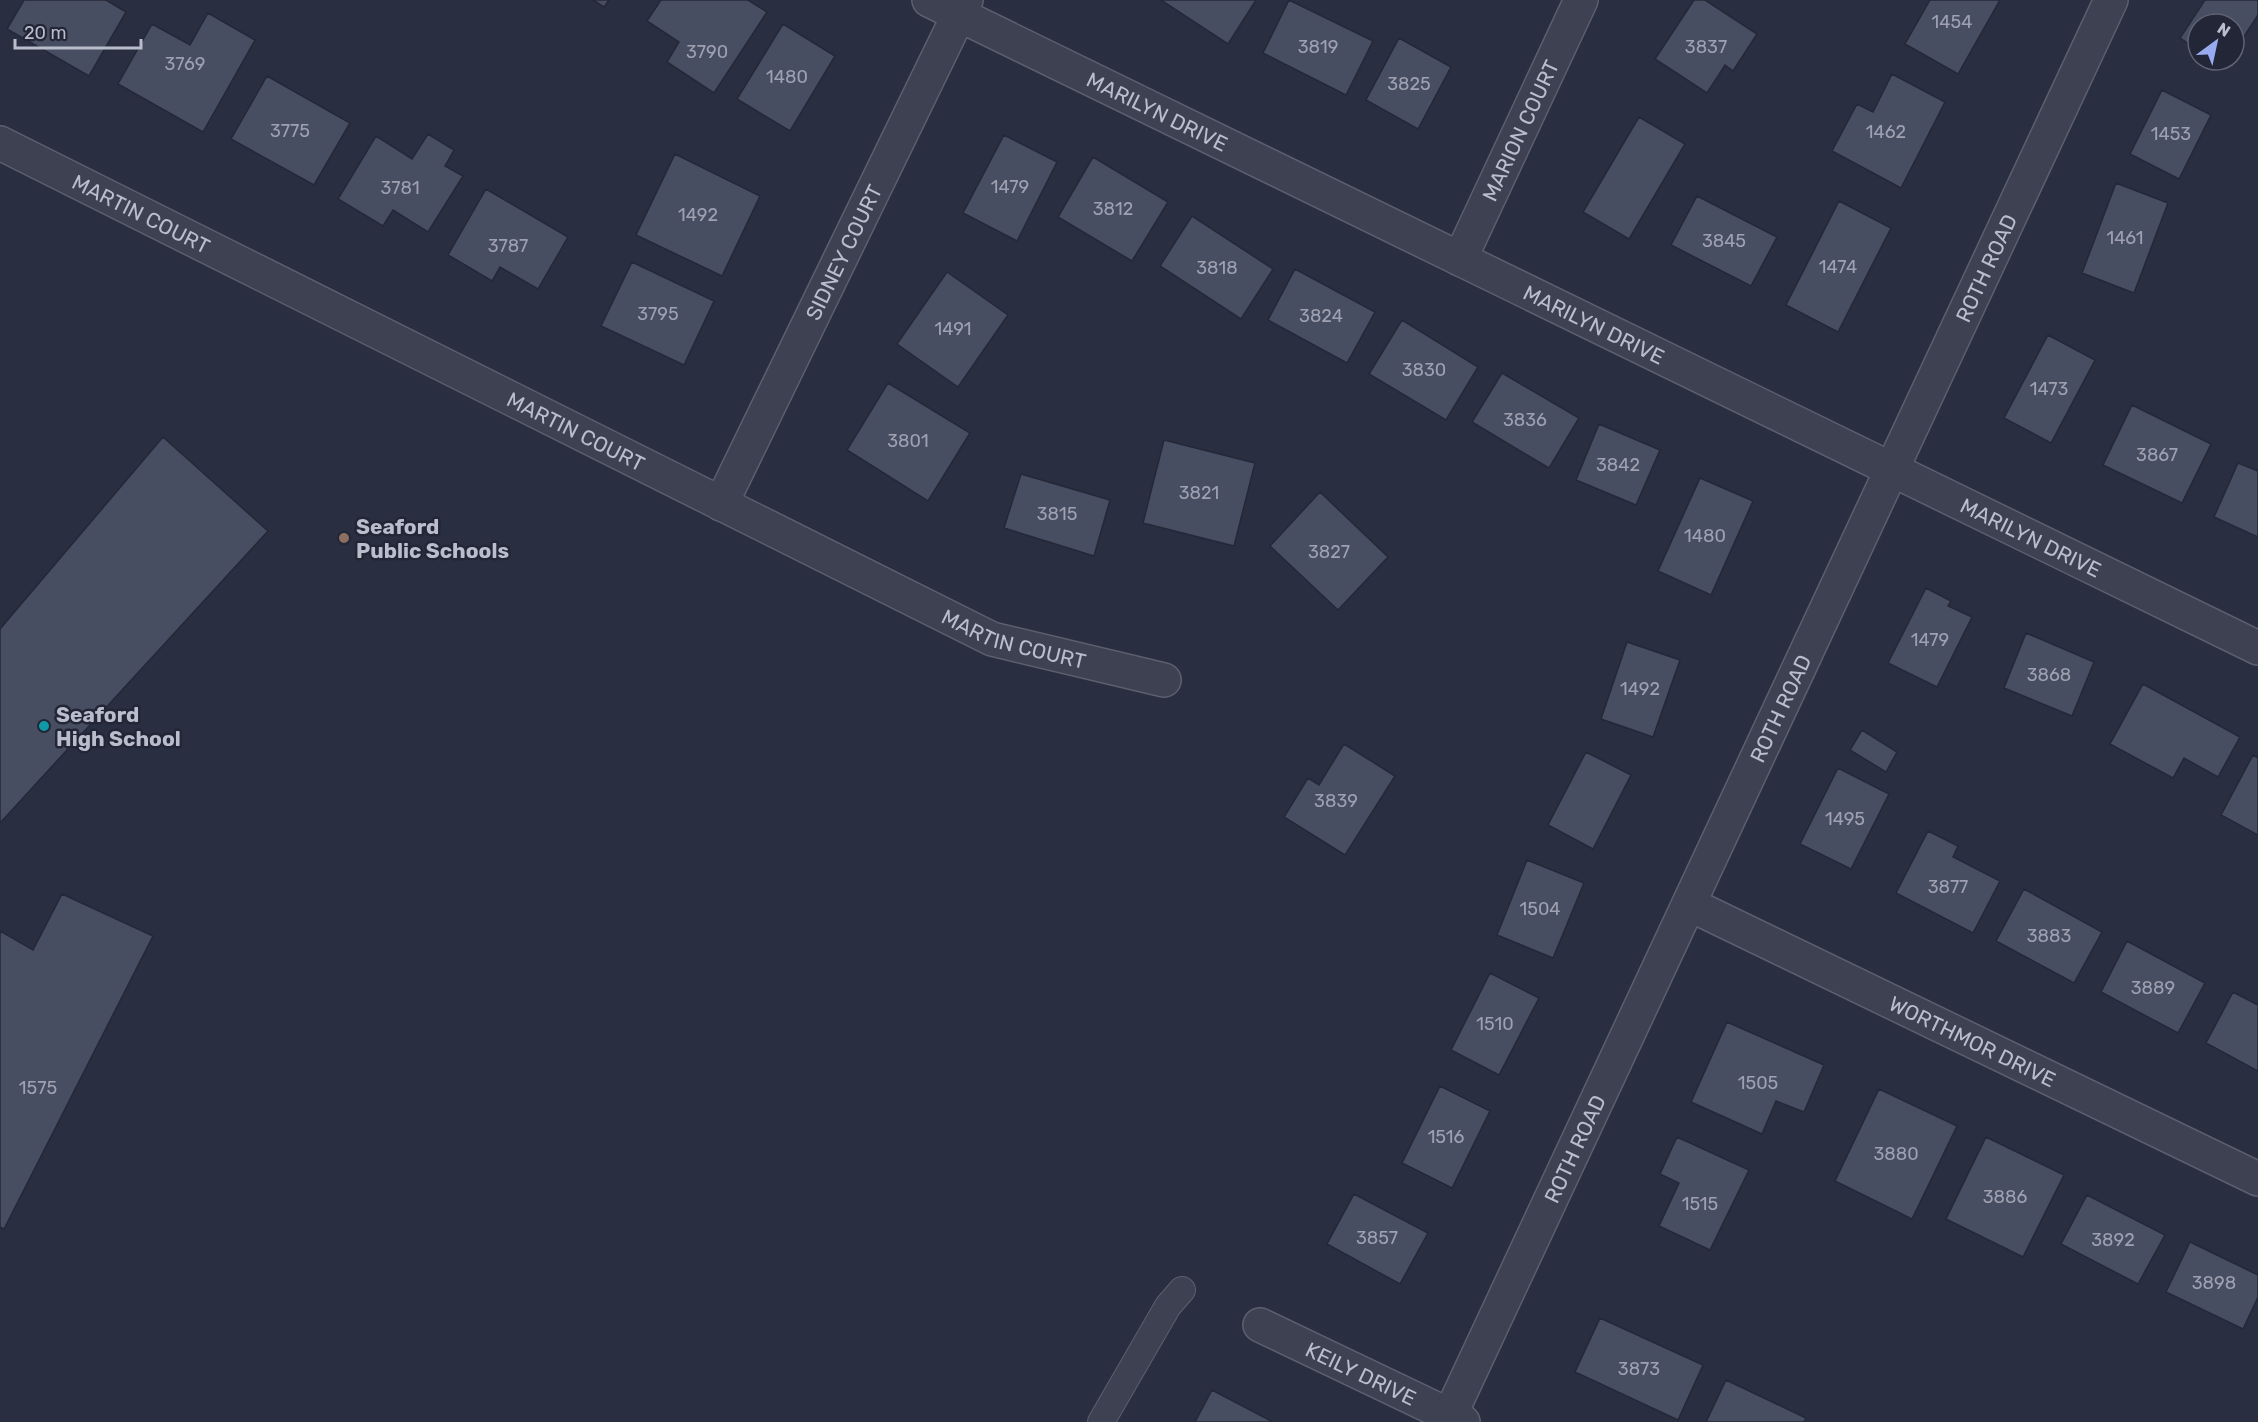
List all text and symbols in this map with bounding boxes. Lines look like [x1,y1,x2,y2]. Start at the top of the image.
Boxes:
house number: 1454 [1932,11,1972,33]
scale bar [15,12,141,50]
north arrow [2186,12,2246,72]
text: N [2214,19,2234,41]
text: 20 m [24,22,66,44]
house number: 3819 [1298,36,1338,58]
house number: 3837 [1685,36,1727,58]
house number: 3790 [686,41,728,63]
house number: 3769 [164,53,206,75]
street label: MARION COURT [1476,56,1564,205]
house number: 1480 [766,66,808,88]
street label: MARILYN DRIVE [1083,66,1232,156]
house number: 3825 [1387,73,1431,95]
house number: 3775 [270,120,310,142]
house number: 1462 [1866,121,1906,143]
house number: 1453 [2151,123,2191,145]
street label: MARTIN COURT [68,169,214,259]
house number: 1479 [991,176,1029,198]
house number: 3781 [380,177,420,199]
street label: SIDNEY COURT [800,180,887,324]
house number: 3812 [1093,198,1133,220]
house number: 1492 [678,204,718,226]
street label: ROTH ROAD [1950,210,2022,326]
house number: 1461 [2106,227,2144,249]
house number: 3845 [1702,230,1746,252]
house number: 3787 [488,235,528,257]
house number: 1474 [1819,256,1857,278]
house number: 3818 [1196,257,1238,279]
street label: MARILYN DRIVE [1520,279,1669,369]
house number: 3795 [637,303,679,325]
house number: 3824 [1299,305,1343,327]
house number: 1491 [934,318,972,340]
house number: 3830 [1402,359,1446,381]
house number: 1473 [2030,378,2068,400]
street label: MARTIN COURT [503,386,649,476]
house number: 3836 [1503,409,1547,431]
house number: 3801 [887,430,929,452]
house number: 3867 [2136,444,2178,466]
house number: 3842 [1596,454,1640,476]
house number: 3821 [1179,482,1219,504]
street label: MARILYN DRIVE [1956,492,2106,582]
house number: 3815 [1037,503,1077,525]
place label: Seaford Public Schools [356,514,509,563]
house number: 1480 [1684,525,1726,547]
marker: Seaford Public Schools [337,531,351,545]
house number: 3827 [1308,541,1350,563]
street label: MARTIN COURT [938,603,1089,673]
house number: 1479 [1911,629,1949,651]
street label: ROTH ROAD [1744,650,1816,766]
house number: 3868 [2027,664,2071,686]
house number: 1492 [1620,678,1660,700]
place label: Seaford High School [56,702,181,751]
marker: Seaford High School [37,719,51,733]
house number: 3839 [1314,790,1358,812]
house number: 1495 [1825,808,1865,830]
house number: 3877 [1928,876,1968,898]
house number: 1504 [1519,898,1561,920]
house number: 3883 [2027,925,2071,947]
house number: 3889 [2131,977,2175,999]
street label: WORTHMOR DRIVE [1885,990,2060,1092]
house number: 1510 [1476,1013,1514,1035]
house number: 1505 [1738,1072,1778,1094]
house number: 1575 [19,1077,57,1099]
street label: ROTH ROAD [1539,1091,1610,1207]
house number: 1516 [1428,1126,1464,1148]
house number: 3880 [1873,1143,1919,1165]
house number: 3886 [1983,1186,2027,1208]
house number: 1515 [1682,1193,1718,1215]
house number: 3857 [1356,1227,1398,1249]
house number: 3892 [2091,1229,2135,1251]
house number: 3898 [2192,1272,2236,1294]
street label: KEILY DRIVE [1302,1336,1420,1410]
house number: 3873 [1618,1358,1660,1380]

